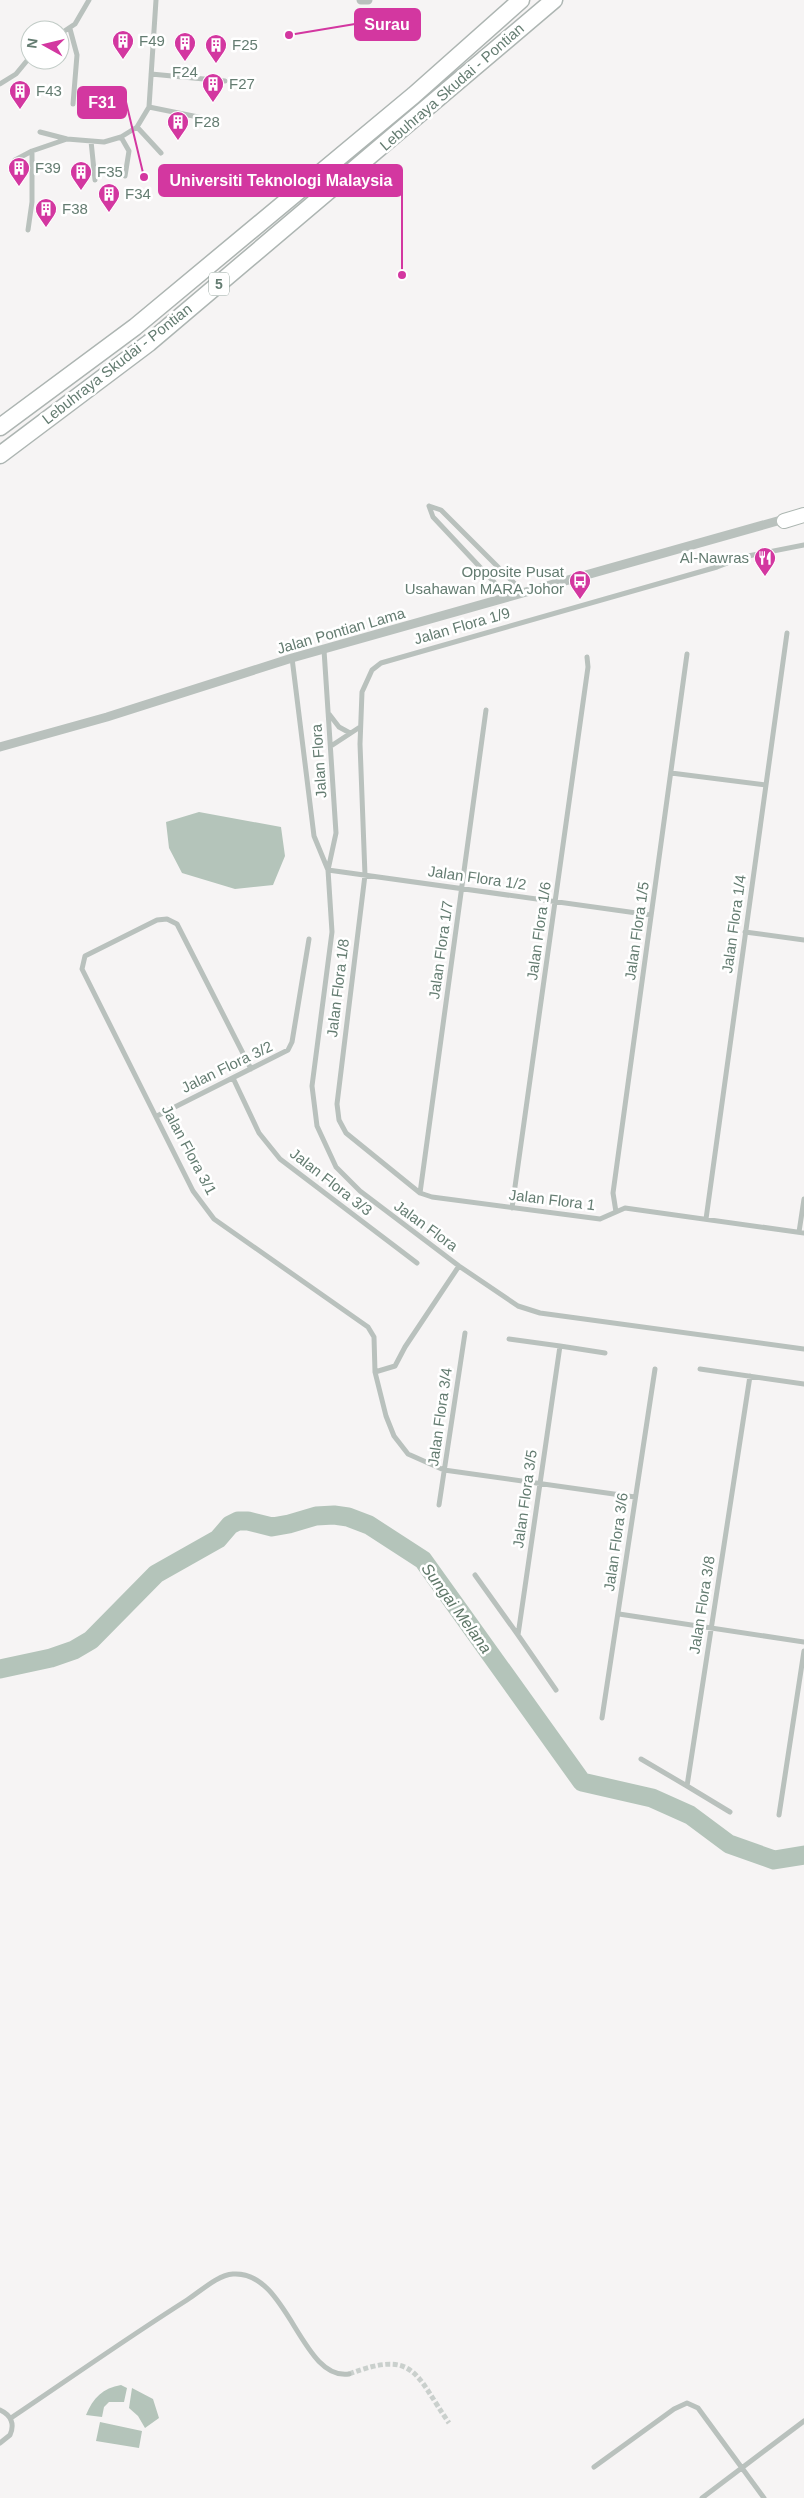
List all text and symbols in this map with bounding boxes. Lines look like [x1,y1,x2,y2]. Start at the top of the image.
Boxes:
callout: Surau [355,9,420,40]
text: Surau [364,16,410,33]
street label: Lebuhraya Skudai - Pontian [376,19,527,154]
north arrow [20,20,70,70]
building icon: F49 [111,29,135,60]
building icon: F24 [173,31,197,62]
place label: F49 [139,32,165,49]
building icon: F25 [204,33,228,64]
place label: F25 [232,36,258,53]
text: N [23,37,41,49]
place label: F24 [172,63,198,80]
building icon: F27 [201,72,225,103]
place label: F27 [229,75,255,92]
building icon: F43 [8,79,32,110]
place label: F43 [36,82,62,99]
callout: F31 [78,87,126,118]
text: F31 [88,94,116,111]
building icon: F28 [166,110,190,141]
place label: F28 [194,113,220,130]
building icon: F39 [7,156,31,187]
place label: F39 [35,159,61,176]
building icon: F35 [69,160,93,191]
place label: F35 [97,163,123,180]
callout: Universiti Teknologi Malaysia [159,165,402,196]
text: Universiti Teknologi Malaysia [170,172,393,189]
building icon: F34 [97,182,121,213]
place label: F34 [125,185,151,202]
building icon: F38 [34,197,58,228]
place label: F38 [62,200,88,217]
road number: 5 [209,272,229,296]
street label: Lebuhraya Skudai - Pontian [39,300,195,427]
restaurant icon: Al-Nawras [753,546,777,577]
place label: Al-Nawras [680,549,749,566]
place label: Opposite Pusat Usahawan MARA Johor [405,563,565,597]
bus stop icon: Opposite Pusat Usahawan MARA Johor [568,569,592,600]
street label: Jalan Pontian Lama [275,604,408,657]
street label: Jalan Flora 1/9 [412,604,512,647]
street label: Jalan Flora [307,723,330,799]
street label: Jalan Flora 1/2 [427,862,527,893]
street label: Jalan Flora 1/4 [718,874,749,974]
street label: Jalan Flora 1/6 [523,881,554,981]
street label: Jalan Flora 1/5 [621,881,652,981]
street label: Jalan Flora 1/7 [425,900,456,1000]
street label: Jalan Flora 1/8 [323,938,352,1038]
street label: Jalan Flora 3/2 [178,1037,275,1096]
street label: Jalan Flora 3/1 [159,1102,220,1198]
street label: Jalan Flora 3/3 [287,1144,376,1219]
street label: Jalan Flora 1 [508,1186,596,1213]
street label: Jalan Flora [391,1197,462,1255]
street label: Jalan Flora 3/4 [424,1367,455,1467]
street label: Jalan Flora 3/5 [509,1449,540,1549]
street label: Jalan Flora 3/6 [600,1492,631,1592]
street label: Jalan Flora 3/8 [685,1555,718,1655]
water label: Sungai Melana [418,1560,495,1657]

